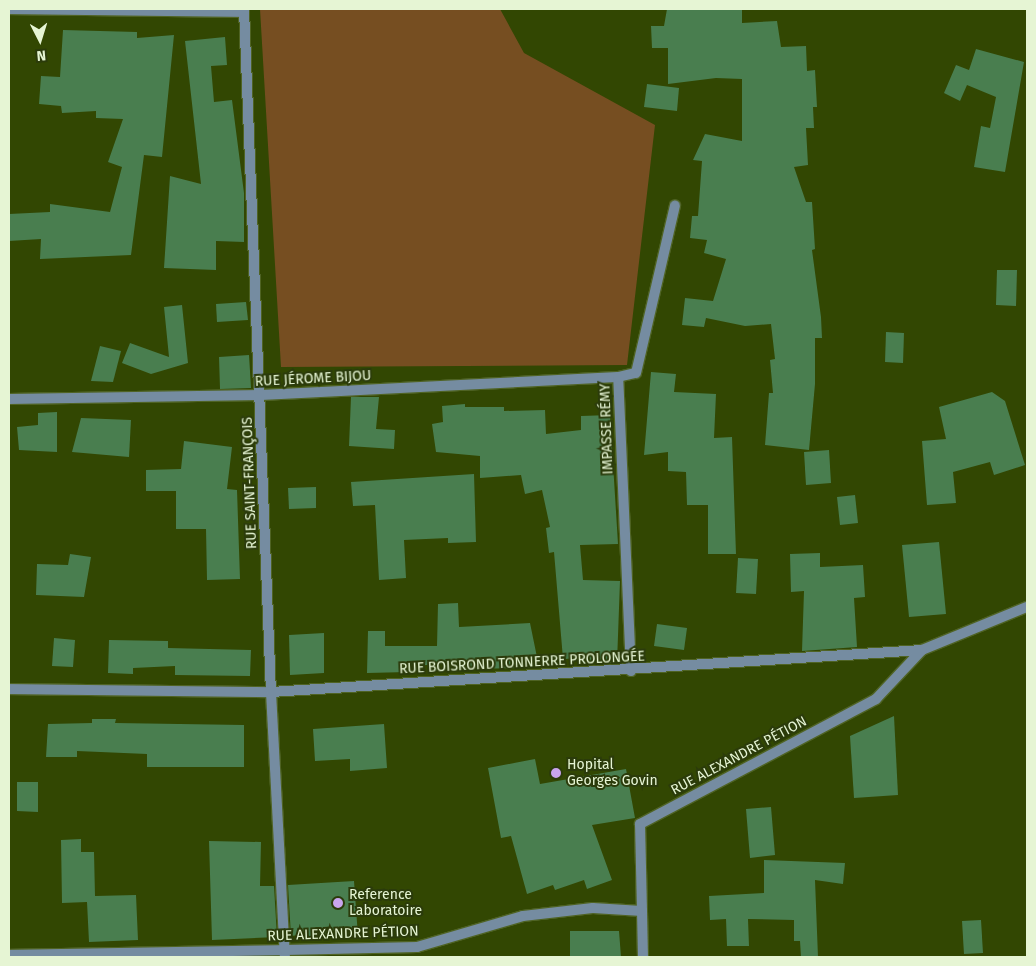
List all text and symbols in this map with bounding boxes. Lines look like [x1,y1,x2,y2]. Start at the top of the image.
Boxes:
north arrow [15,15,65,65]
text: N [36,47,47,64]
street label: RUE JÉROME BIJOU [254,368,372,390]
street label: IMPASSE RÉMY [597,383,617,475]
street label: RUE SAINT-FRANÇOIS [239,417,261,549]
street label: RUE BOISROND TONNERRE PROLONGÉE [399,648,645,678]
street label: RUE ALEXANDRE PÉTION [668,713,810,799]
place label: Hopital Georges Govin [567,757,658,790]
marker: Hopital Georges Govin [549,766,563,780]
place label: Reference Laboratoire [349,887,422,920]
marker: Reference Laboratoire [331,896,345,910]
street label: RUE ALEXANDRE PÉTION [267,923,419,945]

